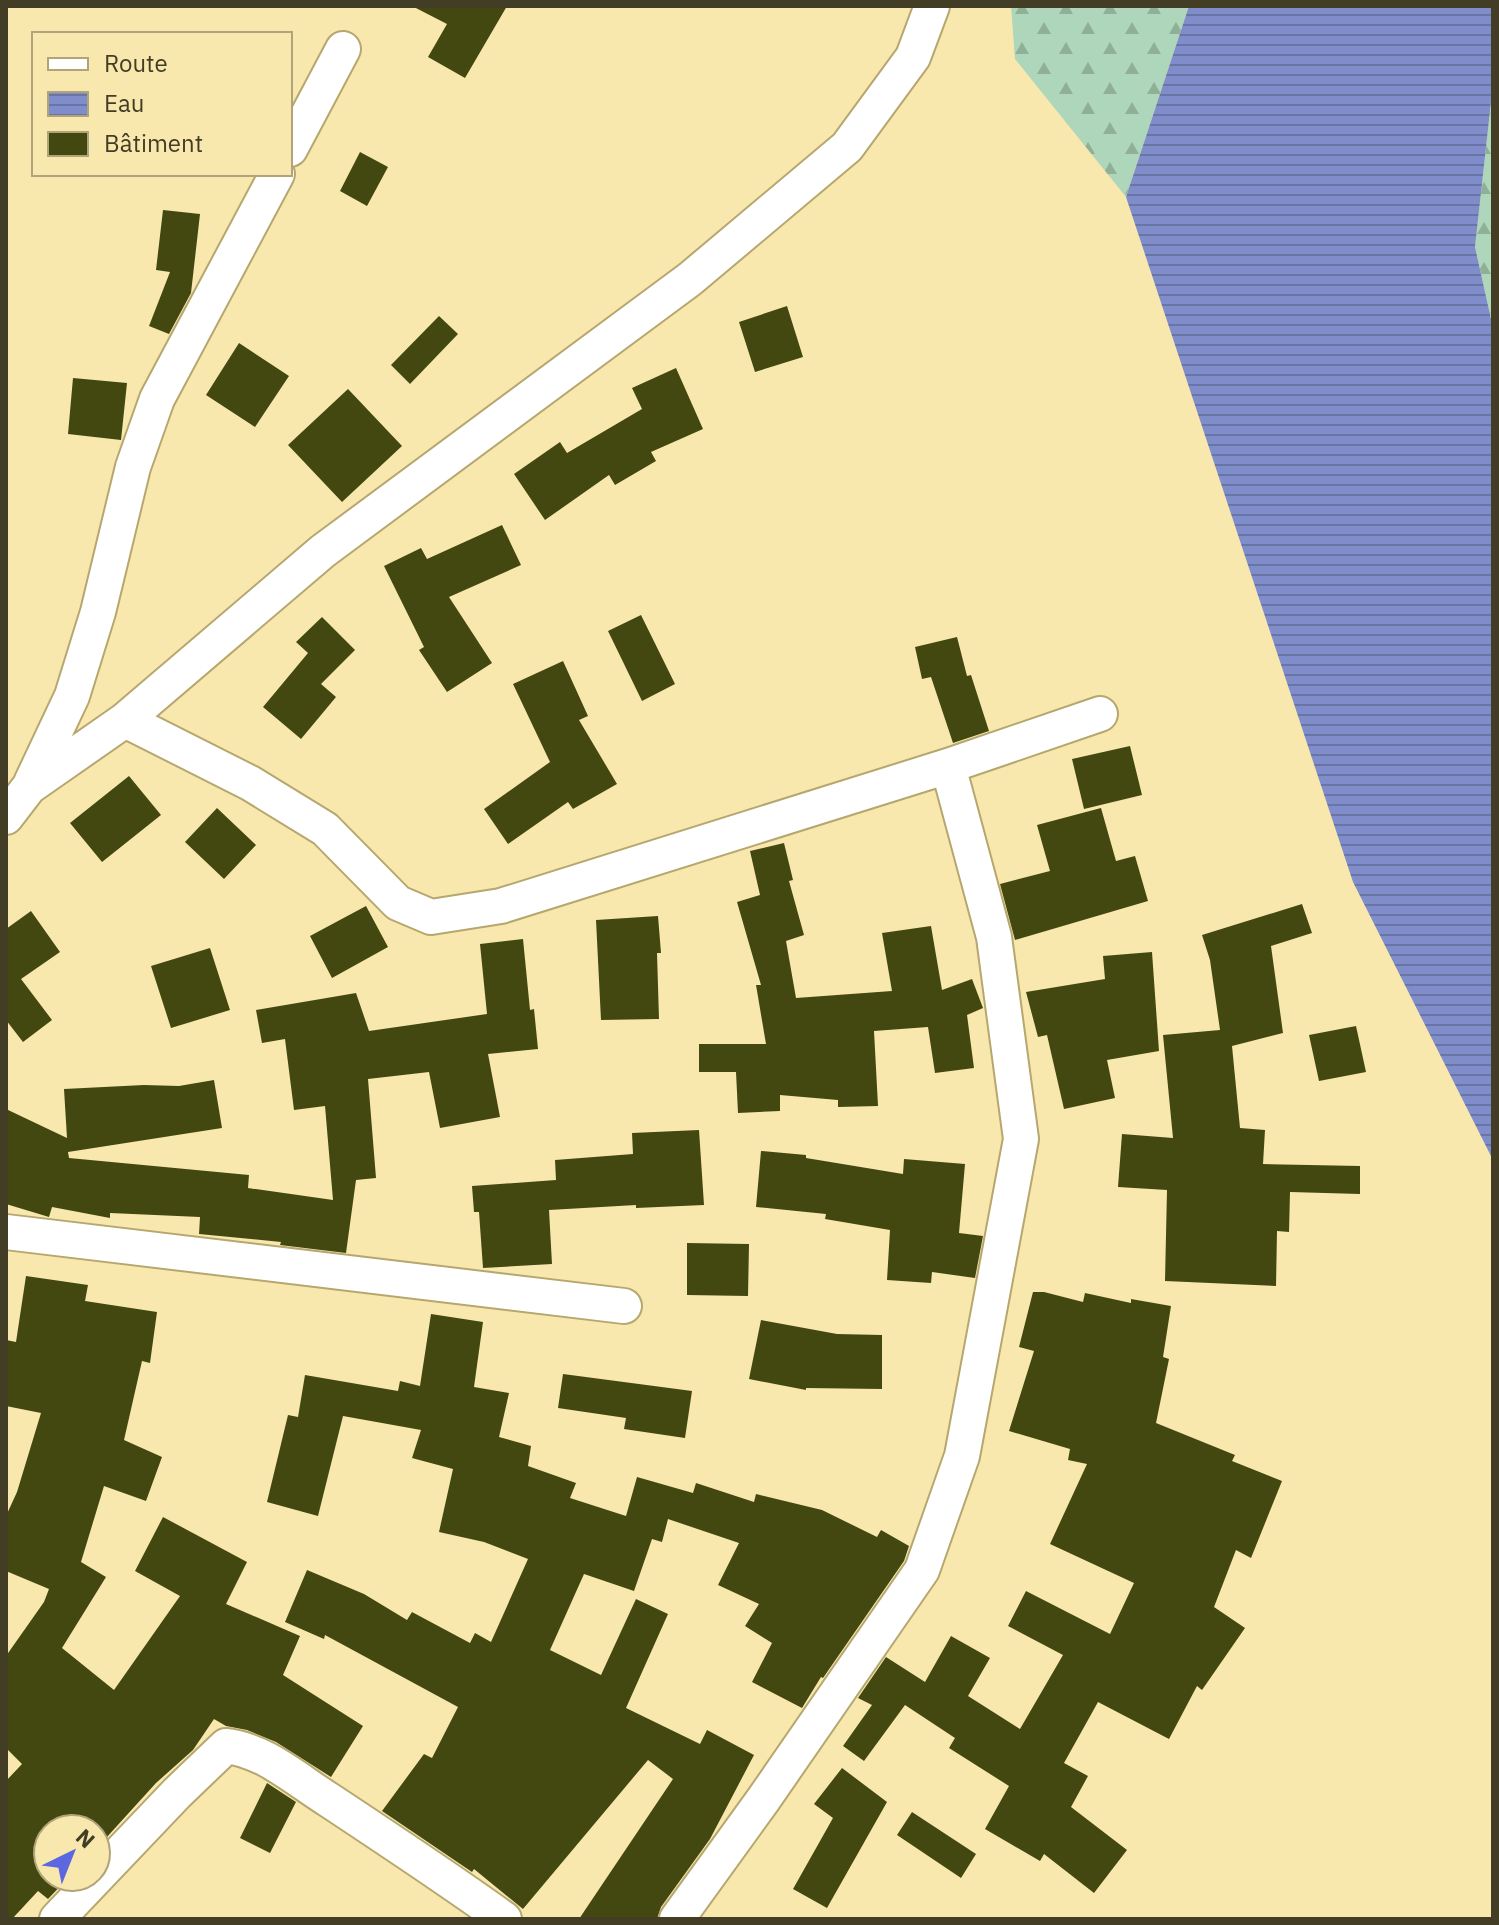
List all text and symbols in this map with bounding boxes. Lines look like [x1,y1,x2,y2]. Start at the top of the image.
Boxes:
legend [32,32,292,176]
text: Route [104,47,168,79]
text: Eau [104,87,144,119]
text: Bâtiment [104,127,203,159]
north arrow [32,1813,112,1893]
text: N [70,1822,102,1854]

